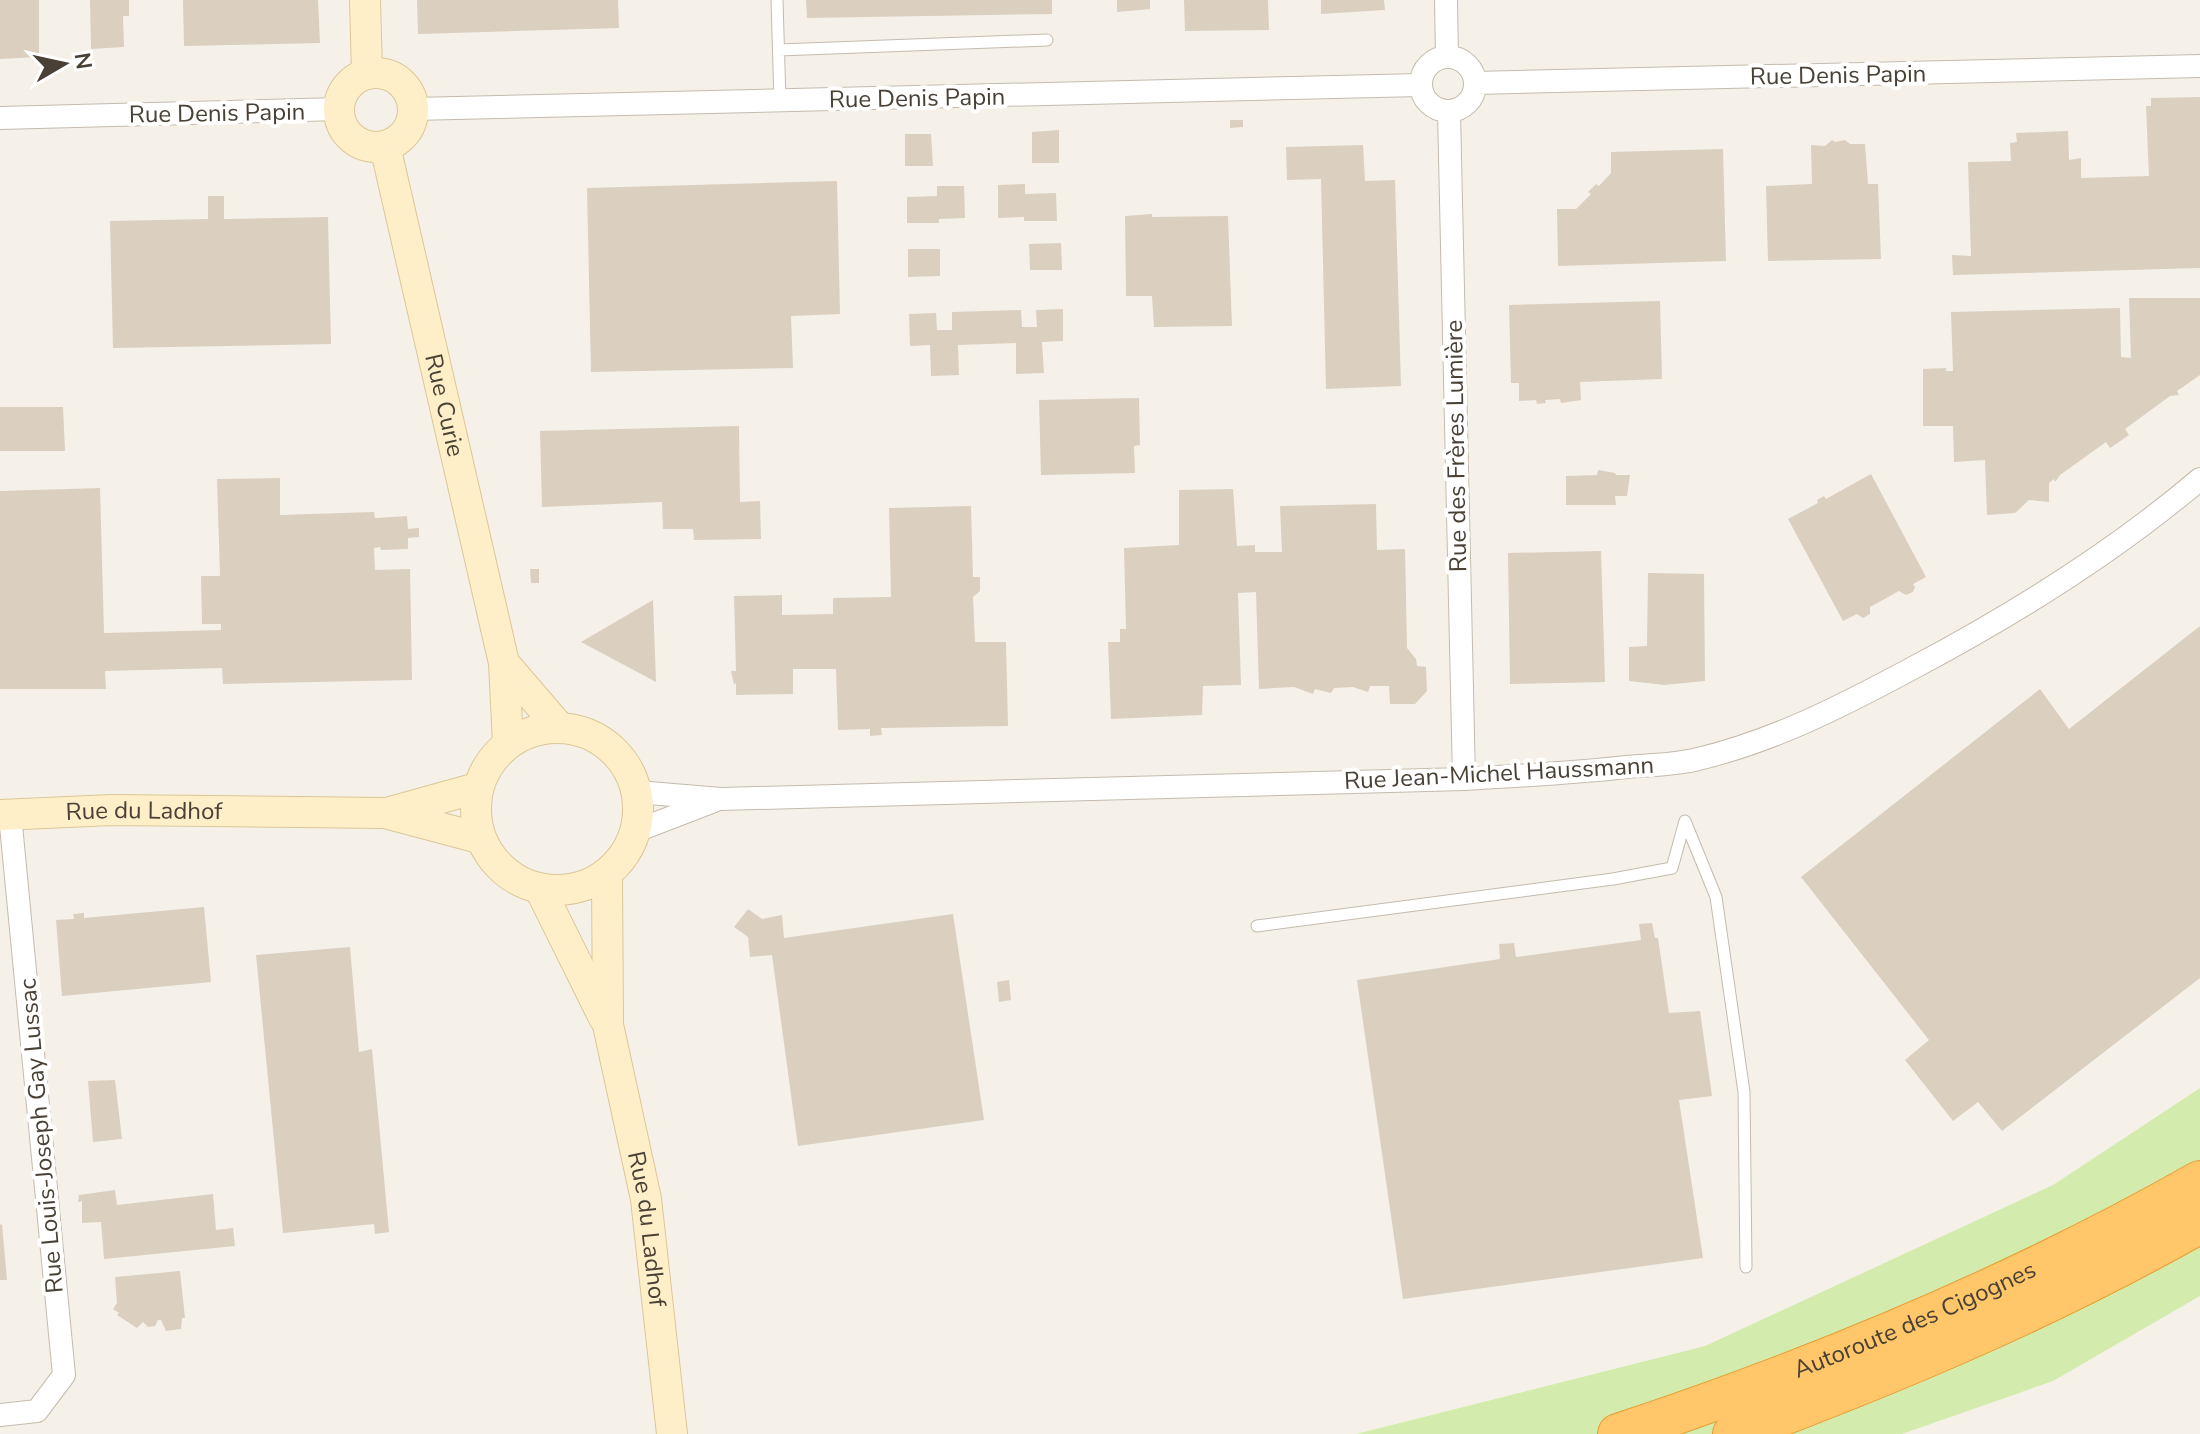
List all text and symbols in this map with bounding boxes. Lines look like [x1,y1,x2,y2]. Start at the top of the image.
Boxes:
north arrow [24,24,104,104]
text: N [67,51,99,72]
street label: Rue Denis Papin [1749,57,1927,93]
street label: Rue Denis Papin [828,80,1006,116]
street label: Rue Denis Papin [128,95,306,131]
street label: Rue des Frères Lumière [1438,320,1474,572]
street label: Rue Curie [417,351,472,460]
street label: Rue Jean-Michel Haussmann [1343,749,1655,797]
street label: Rue du Ladhof [65,794,223,828]
street label: Rue Louis-Joseph Gay Lussac [11,977,71,1295]
street label: Rue du Ladhof [620,1148,674,1309]
street label: Autoroute des Cigognes [1789,1253,2041,1386]

